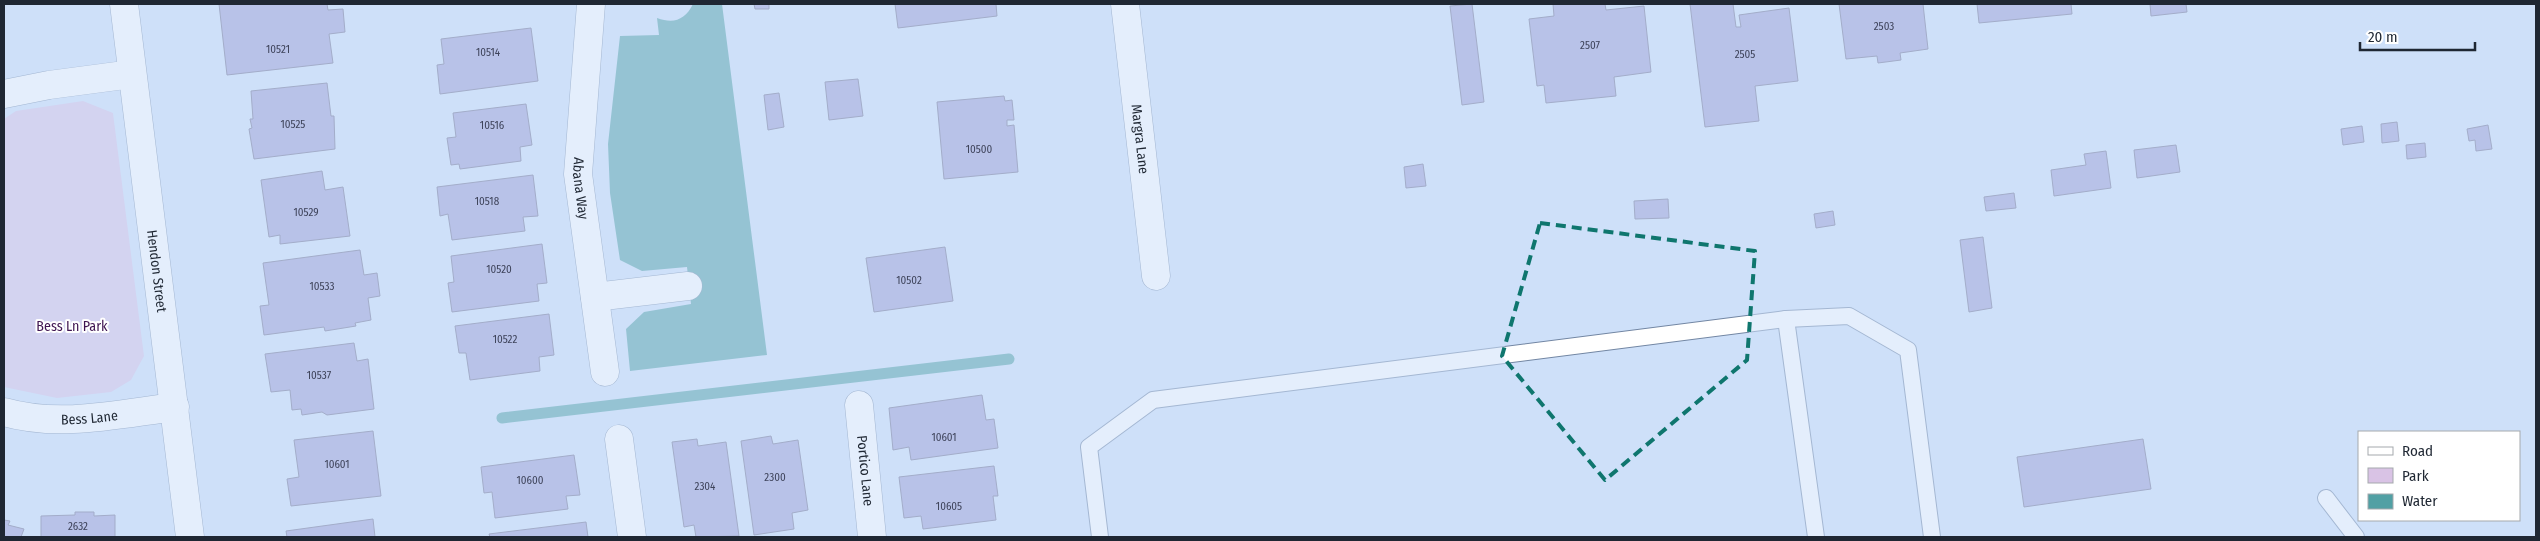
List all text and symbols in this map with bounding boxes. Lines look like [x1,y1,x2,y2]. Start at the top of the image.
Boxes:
house number: 2503 [1874,20,1894,33]
scale bar [2360,20,2475,52]
text: 20 m [2368,28,2398,46]
house number: 2507 [1580,39,1600,52]
house number: 10521 [266,43,290,56]
house number: 10514 [476,46,501,59]
house number: 2505 [1735,48,1755,61]
street label: Margra Lane [1127,103,1152,175]
house number: 10525 [281,118,305,131]
house number: 10516 [480,119,505,132]
house number: 10500 [966,143,993,156]
street label: Abana Way [569,157,592,221]
house number: 10518 [475,195,500,208]
house number: 10529 [293,206,319,219]
street label: Hendon Street [143,229,170,314]
house number: 10520 [486,263,512,276]
house number: 10502 [896,274,922,287]
house number: 10533 [310,280,334,293]
park label: Bess Ln Park [36,318,108,335]
house number: 10522 [493,333,517,346]
house number: 10537 [307,369,332,382]
street label: Bess Lane [61,407,119,428]
house number: 10601 [931,431,957,444]
legend [2358,431,2520,521]
street label: Portico Lane [853,435,877,507]
text: Road [2402,442,2433,460]
house number: 10601 [324,458,350,471]
text: Park [2402,467,2429,485]
house number: 2300 [764,471,786,484]
house number: 10600 [517,474,544,487]
house number: 2304 [695,480,716,493]
text: Water [2402,492,2438,510]
house number: 10605 [936,500,962,513]
house number: 2632 [68,520,88,533]

